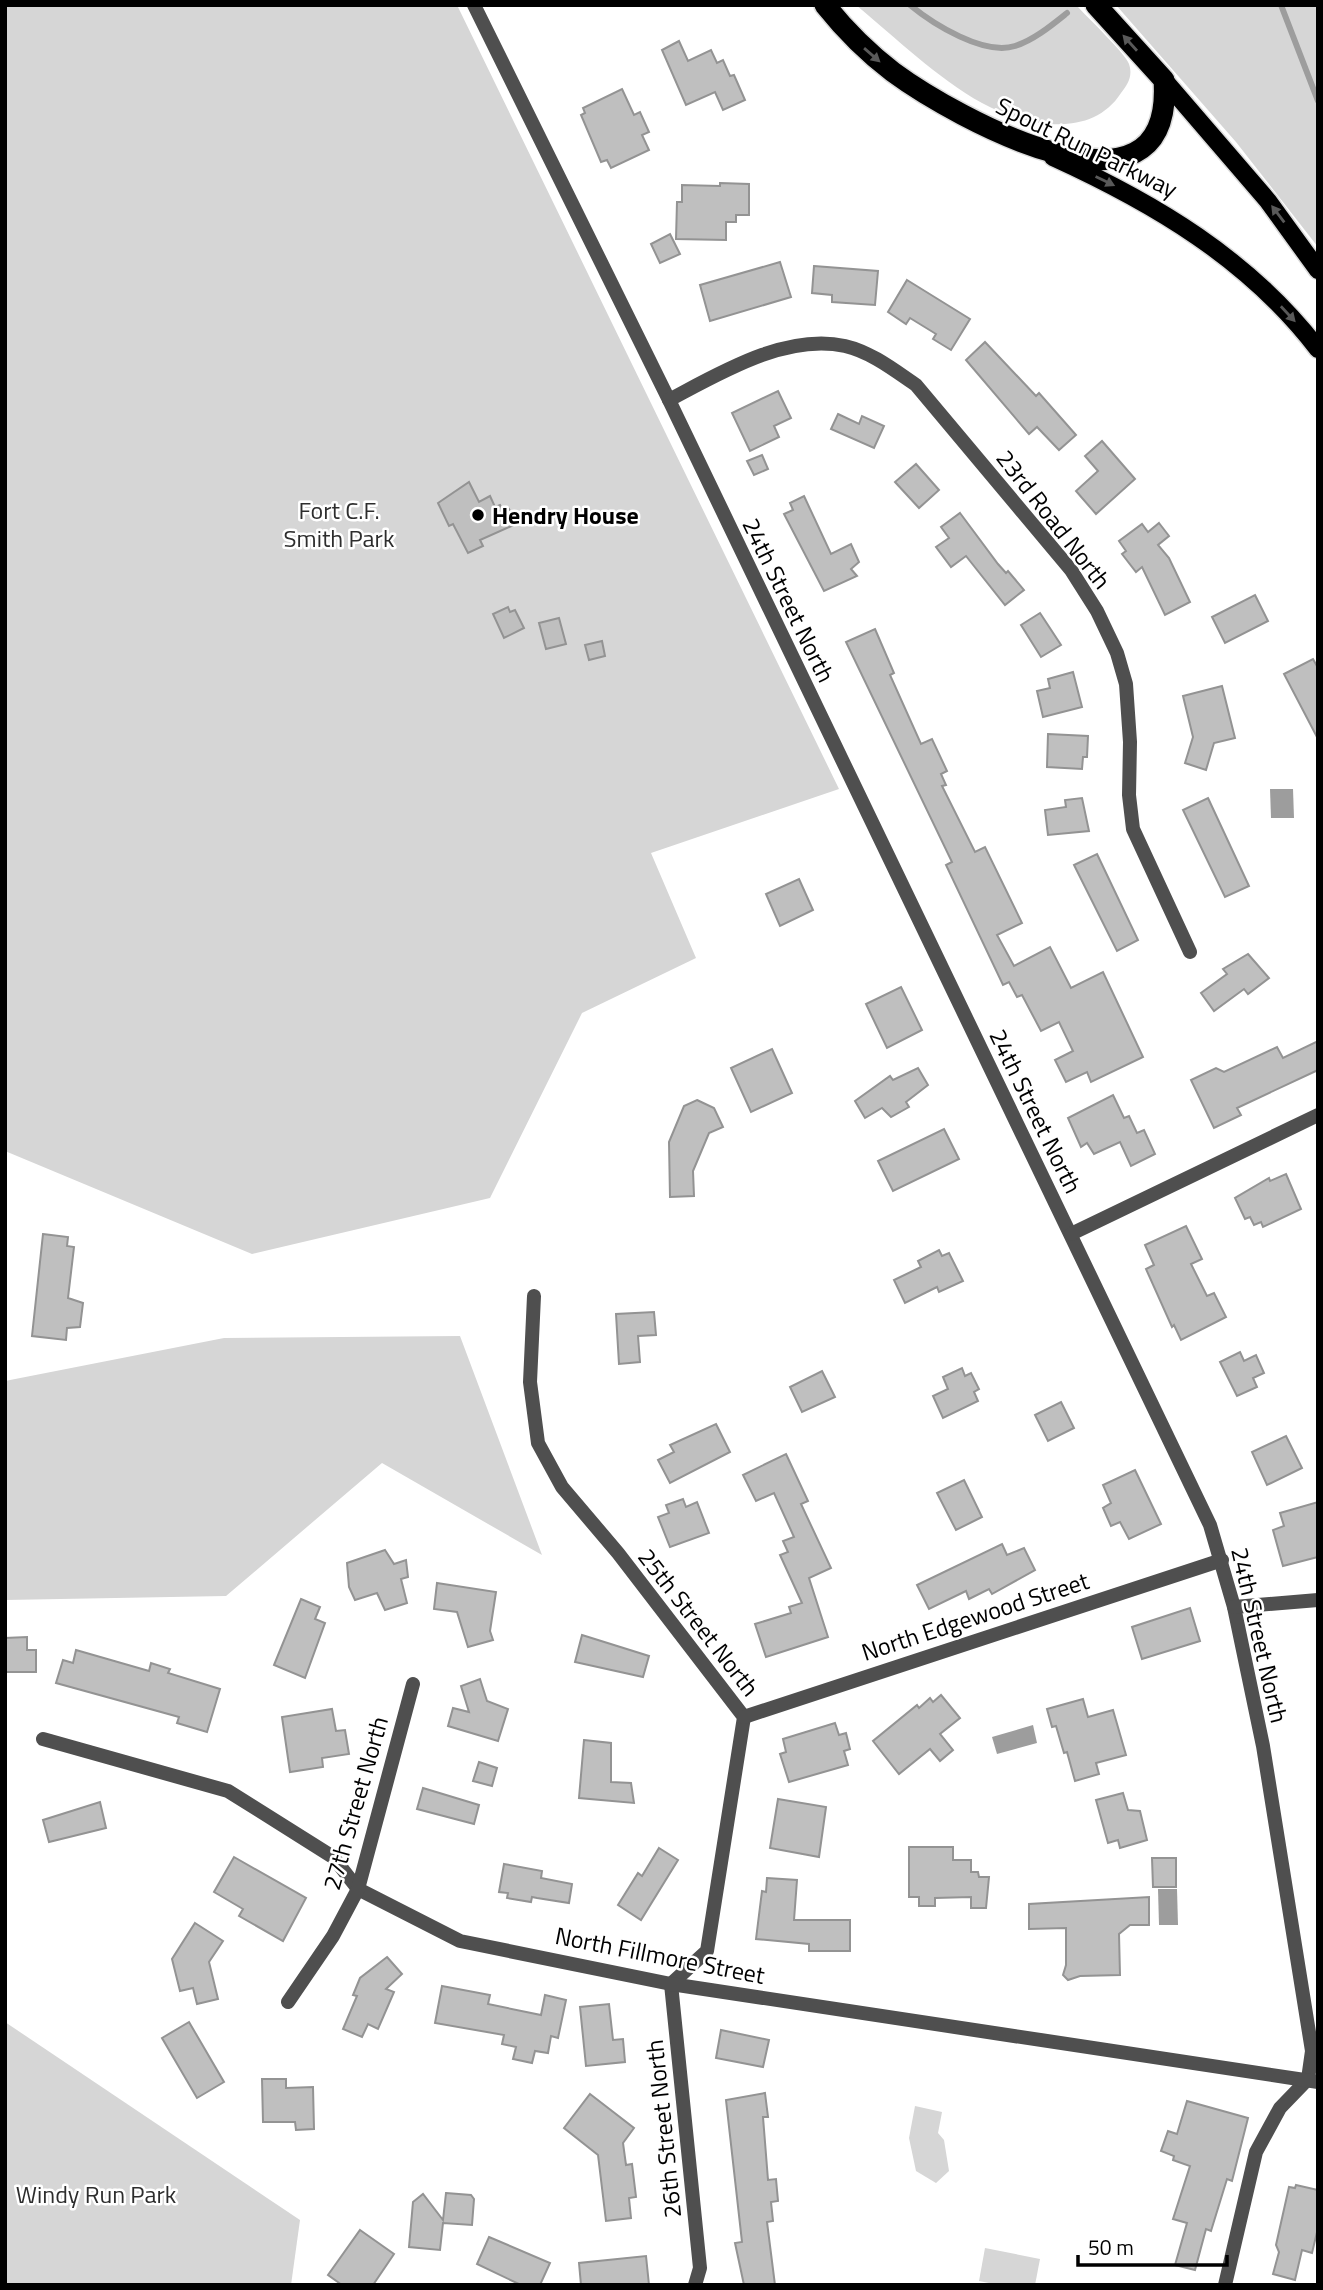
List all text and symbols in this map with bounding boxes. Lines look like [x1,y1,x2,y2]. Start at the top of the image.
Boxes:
one-way arrow [1122,34,1138,52]
one-way arrow [863,47,881,63]
street label: Spout Run Parkway [990,87,1184,207]
one-way arrow [1095,176,1115,187]
one-way arrow [1272,205,1286,223]
one-way arrow [1280,305,1296,322]
street label: 23rd Road North [988,442,1120,596]
park label: Fort C.F. Smith Park [284,492,395,556]
place label: Hendry House [492,497,639,533]
marker: Hendry House [470,507,486,523]
street label: 24th Street North [734,512,844,688]
street label: 24th Street North [981,1023,1091,1199]
street label: 25th Street North [630,1540,768,1704]
street label: 24th Street North [1222,1544,1298,1726]
street label: North Edgewood Street [857,1562,1094,1670]
street label: 27th Street North [313,1712,397,1894]
street label: North Fillmore Street [552,1917,768,1993]
street label: 26th Street North [636,2038,690,2220]
park label: Windy Run Park [16,2176,177,2212]
scale bar [1078,2224,1227,2268]
text: 50 m [1088,2231,1134,2263]

